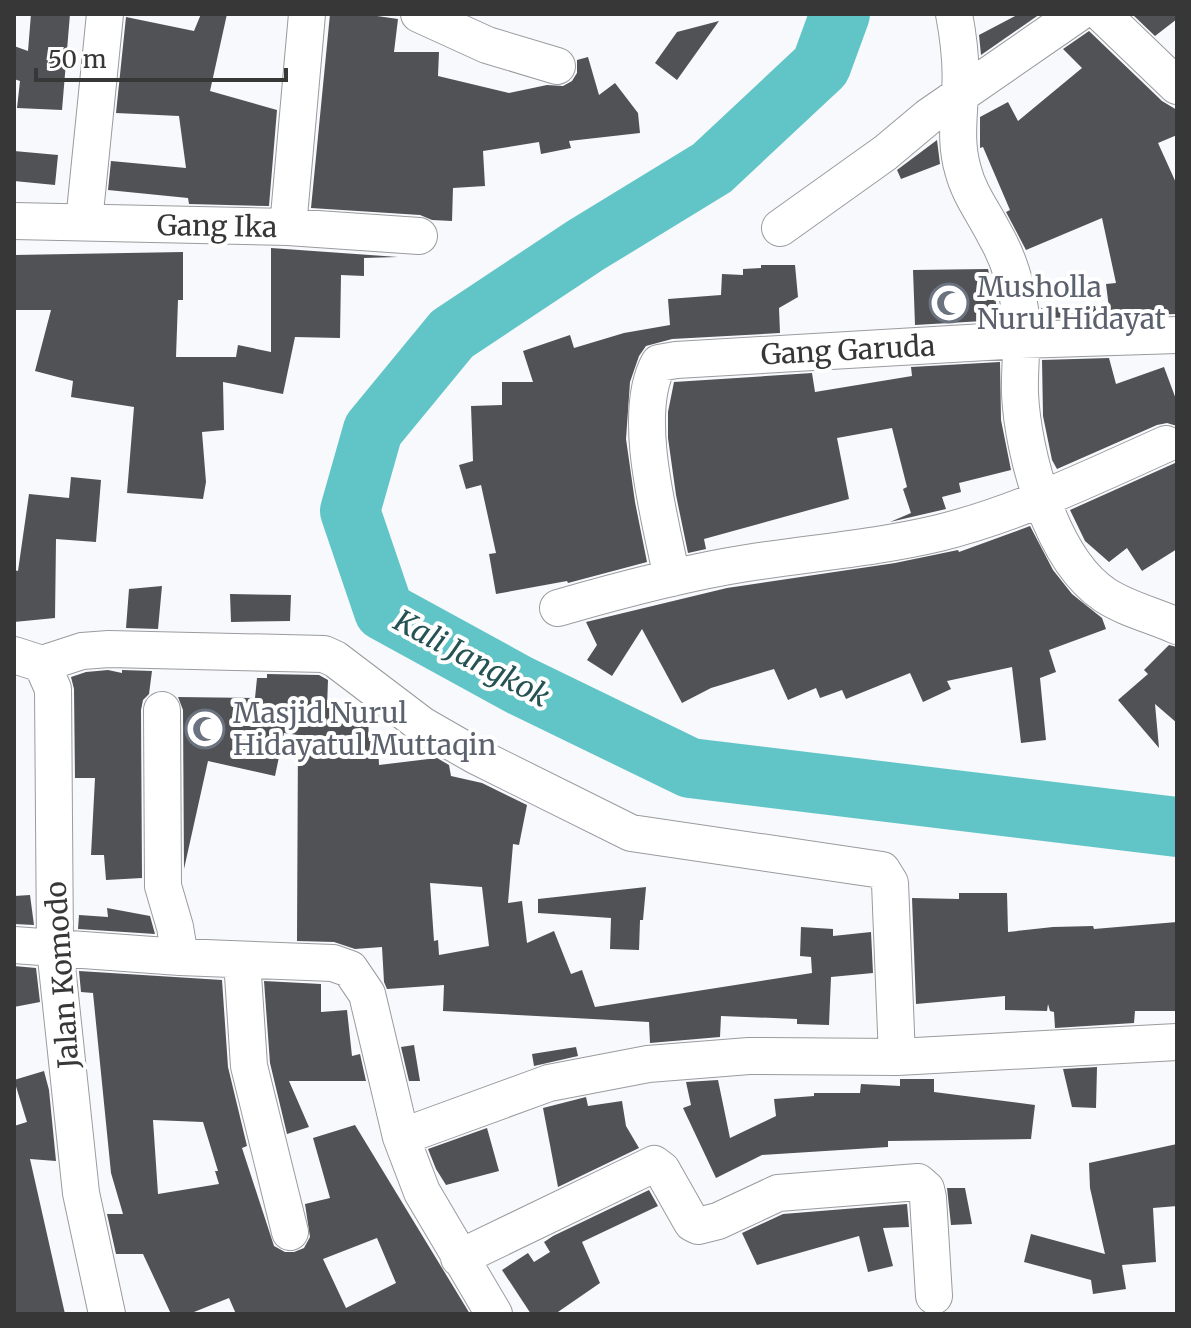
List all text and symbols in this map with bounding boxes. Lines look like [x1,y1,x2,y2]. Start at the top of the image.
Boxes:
scale bar [36,32,286,82]
text: 50 m [48,44,107,75]
street label: Gang Ika [157,207,277,245]
place label: Musholla Nurul Hidayat [977,269,1166,337]
mosque icon: Musholla Nurul Hidayat [928,282,970,324]
street label: Gang Garuda [760,327,936,373]
water label: Kali Jangkok [387,601,557,715]
place label: Masjid Nurul Hidayatul Muttaqin [233,695,496,763]
mosque icon: Masjid Nurul Hidayatul Muttaqin [184,708,226,750]
street label: Jalan Komodo [38,880,87,1071]

